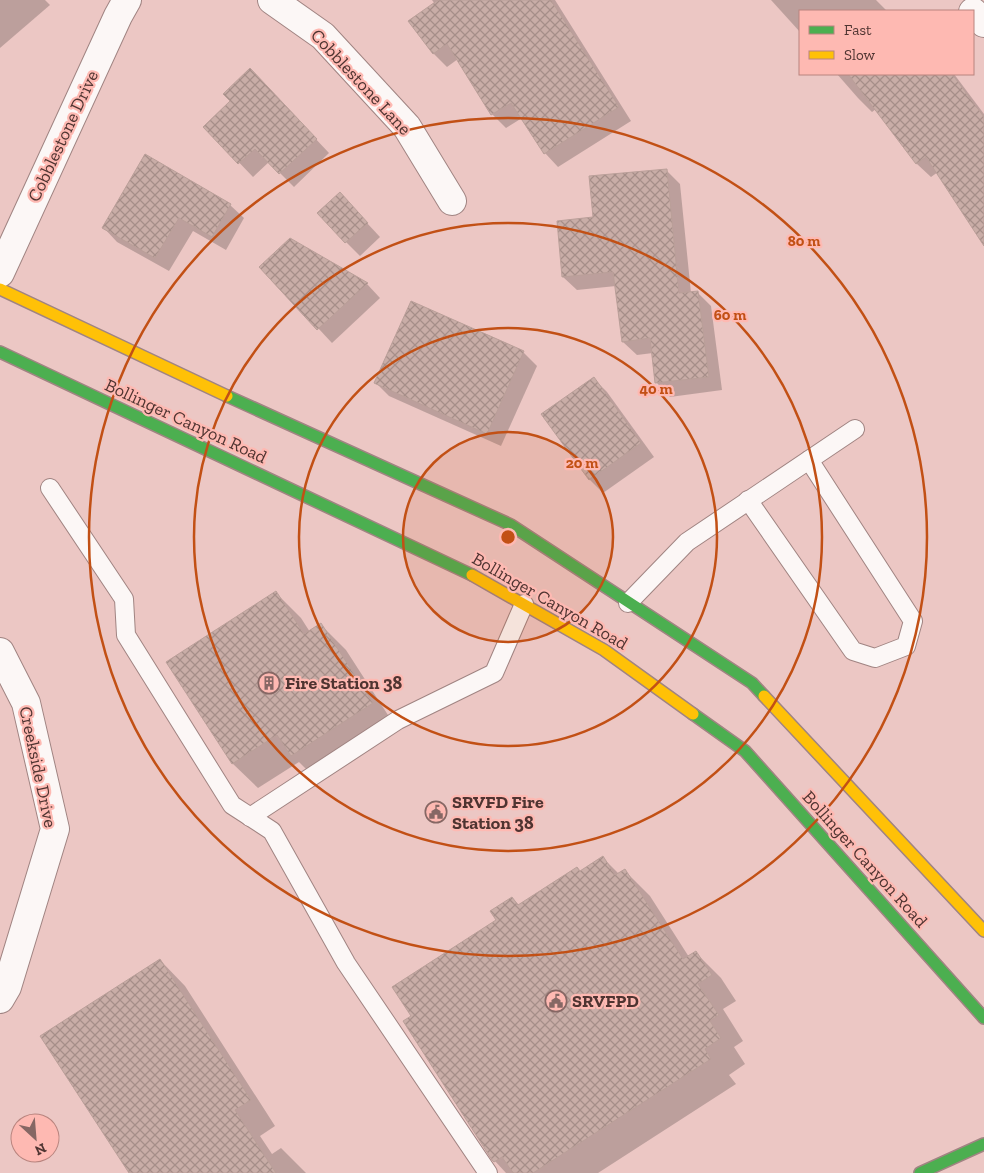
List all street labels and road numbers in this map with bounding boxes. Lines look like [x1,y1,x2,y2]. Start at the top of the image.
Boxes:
street label: Cobblestone Lane [306,24,416,140]
street label: Cobblestone Drive [23,67,103,205]
street label: Bollinger Canyon Road [101,374,271,468]
street label: Bollinger Canyon Road [468,547,632,655]
street label: Creekside Drive [14,704,62,830]
street label: Bollinger Canyon Road [798,786,932,932]

